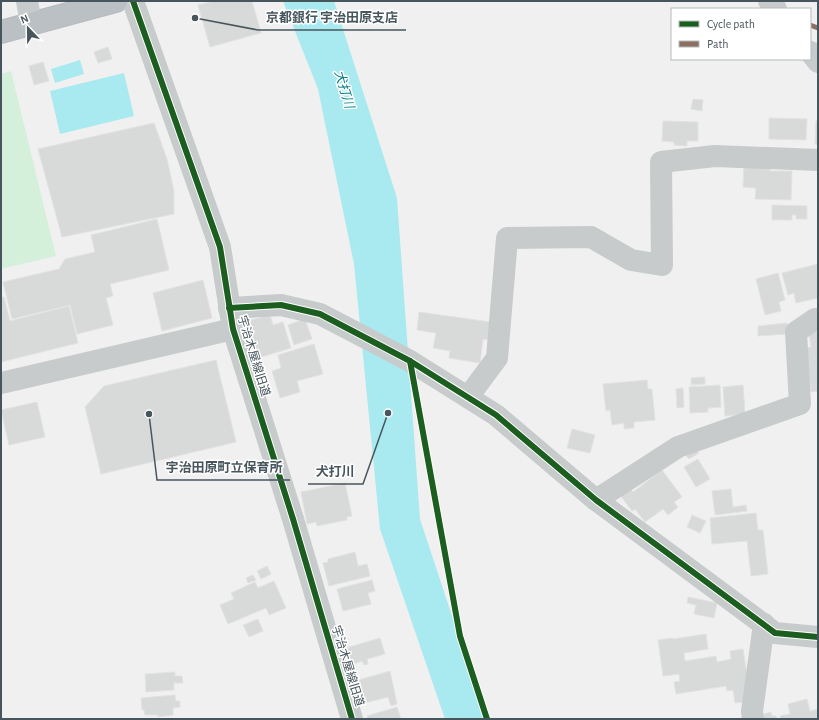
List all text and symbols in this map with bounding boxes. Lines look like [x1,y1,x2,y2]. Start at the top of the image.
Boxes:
callout: 京都銀行 宇治田原支店 [258,5,406,30]
north arrow [8,8,48,48]
legend [671,8,811,60]
text: 京都銀行 宇治田原支店 [266,10,398,25]
text: N [19,13,30,26]
text: Cycle path [707,18,755,31]
text: Path [707,38,729,50]
water label: 犬打川 [332,69,357,112]
street label: 宇治木屋線旧道 [236,314,273,398]
callout: 宇治田原町立保育所 [157,455,290,480]
callout: 犬打川 [308,459,363,484]
text: 宇治田原町立保育所 [165,460,283,475]
text: 犬打川 [315,464,355,479]
street label: 宇治木屋線旧道 [330,624,367,708]

